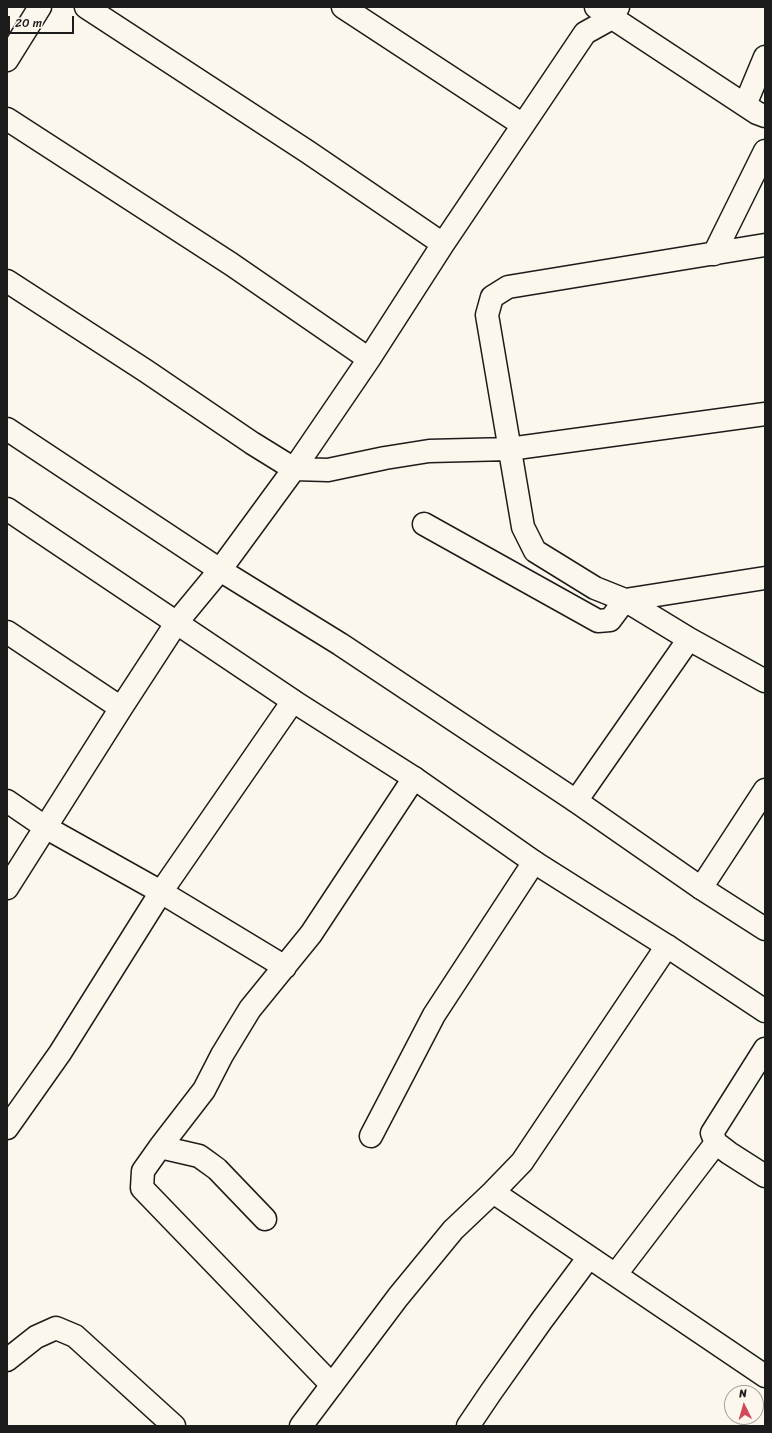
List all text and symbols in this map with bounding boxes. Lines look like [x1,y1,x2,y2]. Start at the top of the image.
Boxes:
scale bar [10,8,76,34]
text: 20 m [15,12,42,34]
text: N [738,1384,748,1403]
north arrow [724,1385,764,1425]

